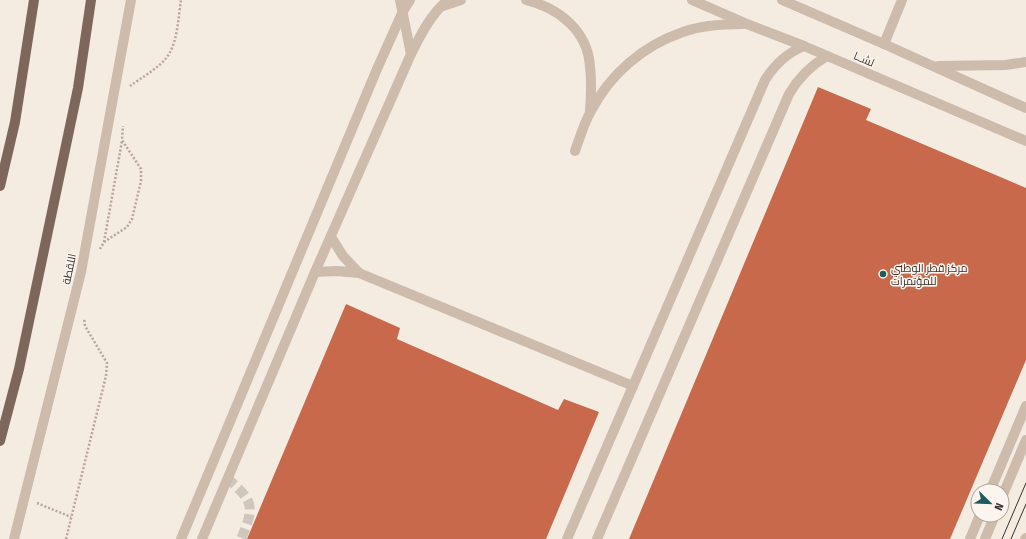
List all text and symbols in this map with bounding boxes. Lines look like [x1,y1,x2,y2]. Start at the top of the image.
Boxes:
street label: لشــا [851,49,876,70]
street label: اللقطة [60,253,79,286]
place label: مركز قطر الوطني للمؤتمرات [891,262,968,288]
marker: مركز قطر الوطني للمؤتمرات [878,269,888,279]
north arrow [970,483,1010,523]
text: N [991,501,1006,512]

